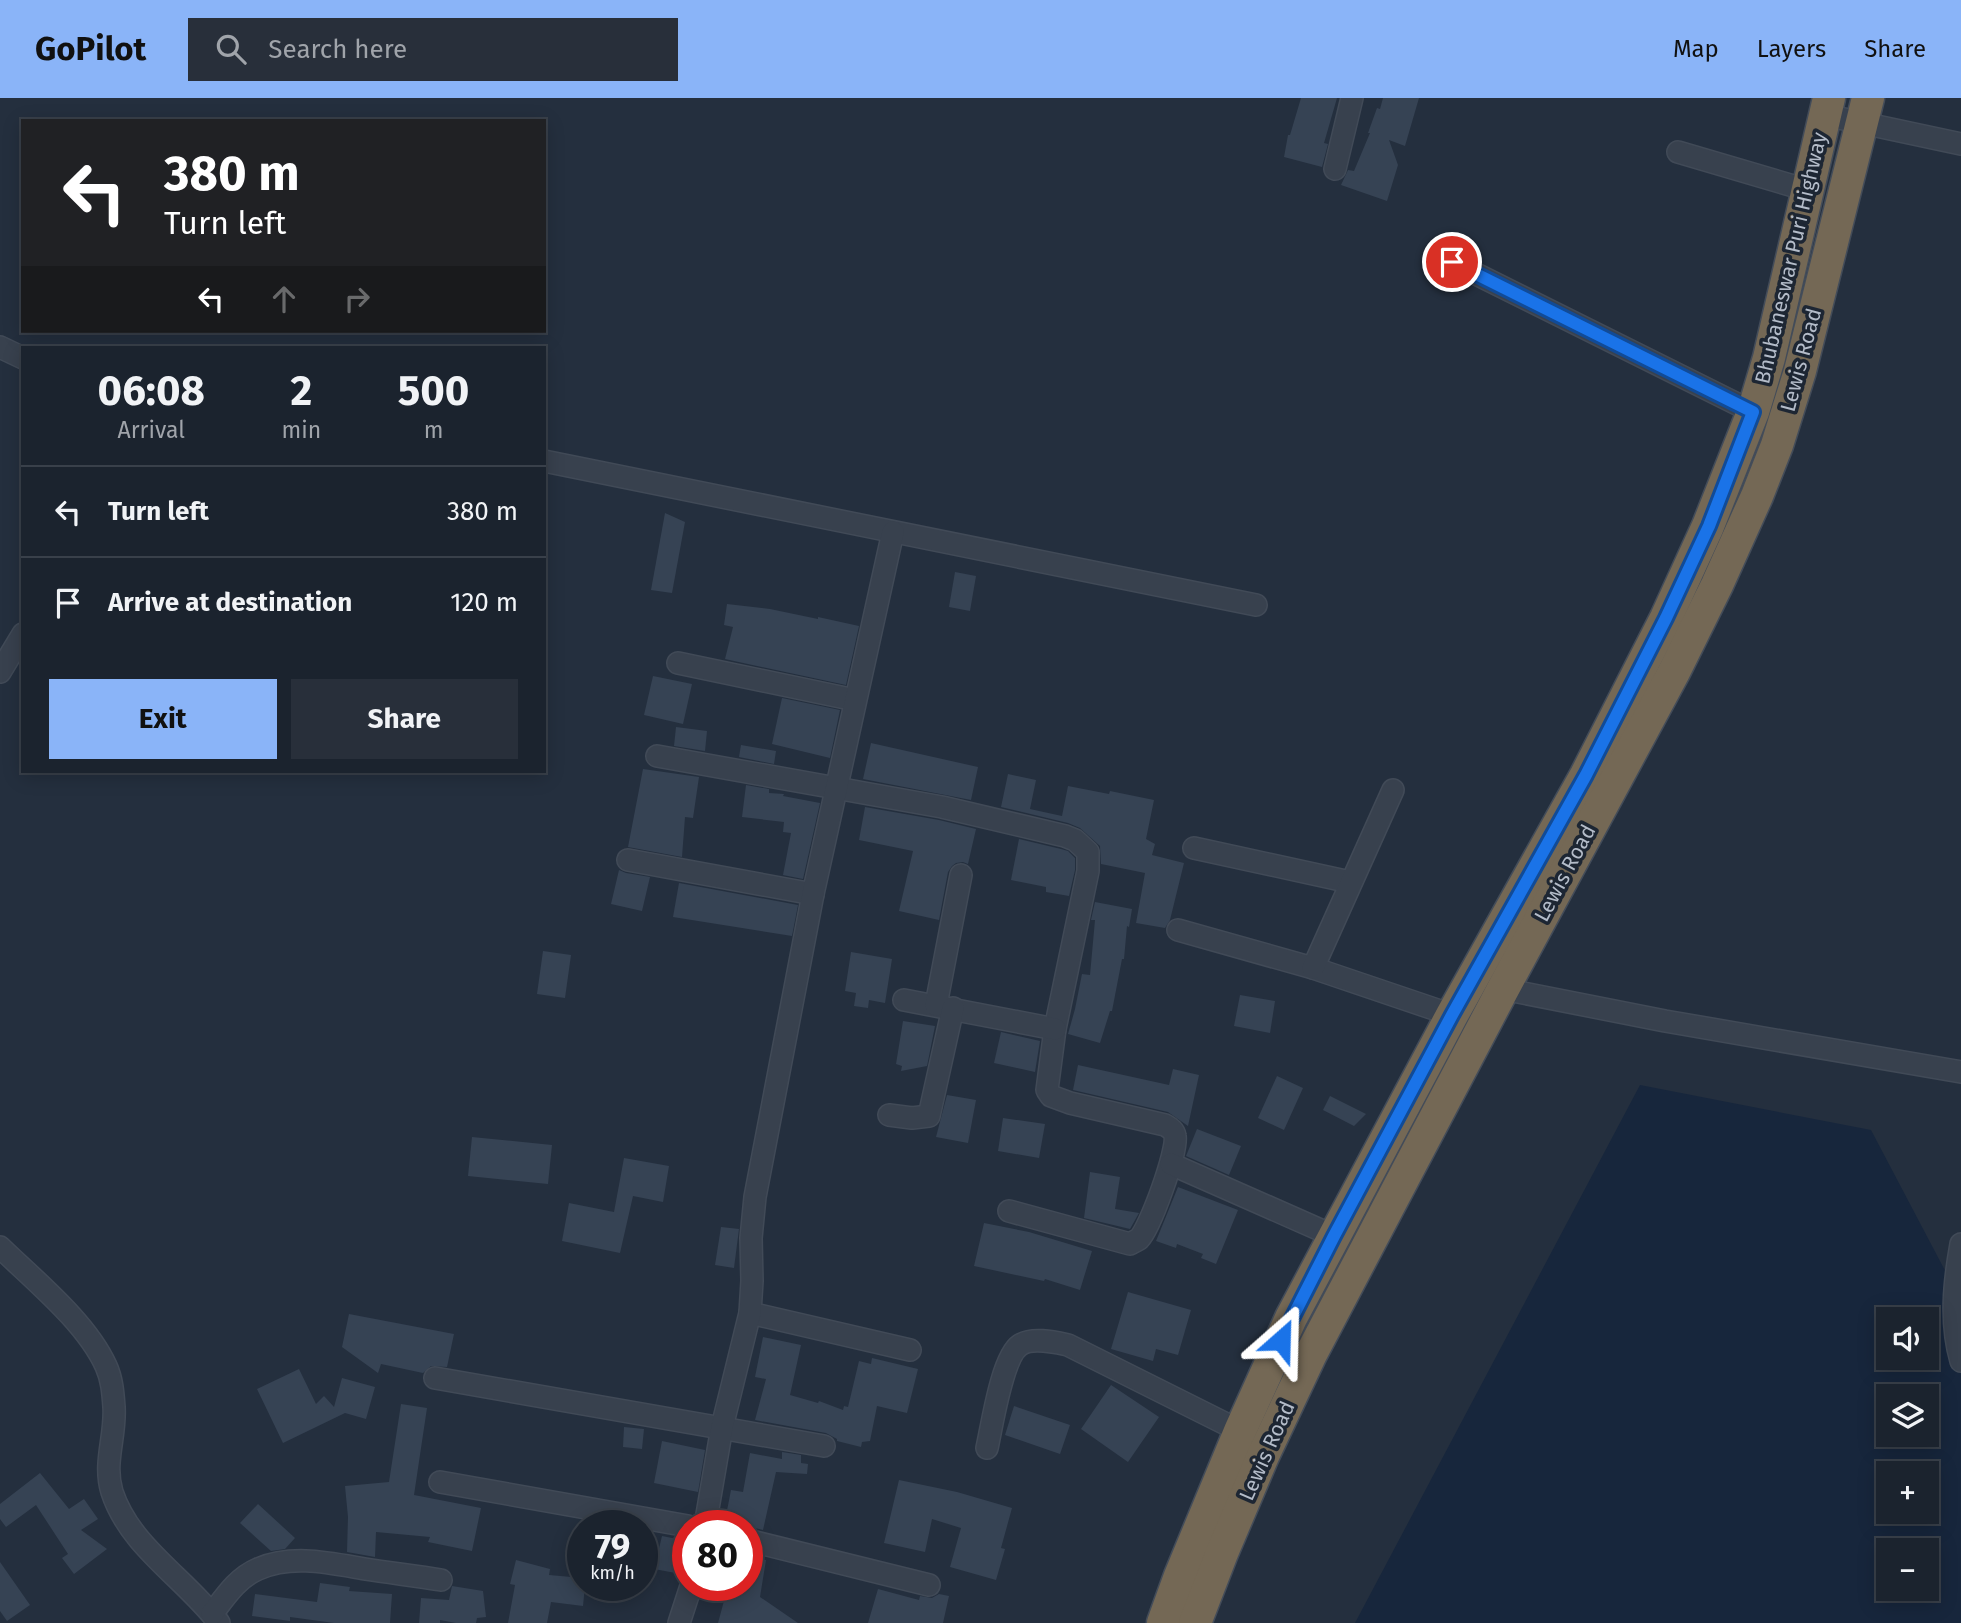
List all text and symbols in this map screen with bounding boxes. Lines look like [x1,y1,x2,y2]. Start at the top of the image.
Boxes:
search box [188,18,678,81]
text: GoPilot [35,29,146,69]
icon: search [212,30,250,68]
text: Search here [268,34,407,65]
text: Map [1673,35,1719,63]
text: Layers [1757,35,1826,63]
text: Share [1864,35,1926,63]
street label: Bhubaneswar Puri Highway [1749,129,1833,386]
text: 380 m [164,144,300,203]
icon: left [49,147,140,238]
text: Turn left [164,204,286,242]
pin [1422,232,1482,292]
icon: arrive [1433,243,1471,281]
icon: left [192,280,230,318]
icon: ahead [265,280,303,318]
icon: right [338,280,376,318]
street label: Lewis Road [1775,305,1827,415]
text: 06:08 [98,366,205,416]
text: 2 [290,366,312,416]
text: 500 [398,366,469,416]
text: Arrival [118,416,185,444]
text: min [281,416,321,444]
text: m [424,416,443,444]
icon: left [49,493,87,531]
text: Turn left [108,496,209,527]
text: 380 m [447,496,518,527]
icon: arrive [49,584,87,622]
text: Arrive at destination [108,587,352,618]
text: 120 m [450,587,518,618]
button: Exit [49,679,277,759]
button: Share [291,679,518,759]
street label: Lewis Road [1529,820,1601,926]
position arrow [1244,1303,1318,1377]
map controls [1876,1307,1939,1601]
button: sound [1876,1307,1939,1370]
button: layers [1876,1384,1939,1447]
street label: Lewis Road [1234,1397,1300,1505]
button: + [1876,1461,1939,1524]
speed limit sign: 80 [672,1510,763,1601]
text: 79 [595,1525,630,1567]
button: − [1876,1538,1939,1601]
text: km/h [590,1562,635,1584]

